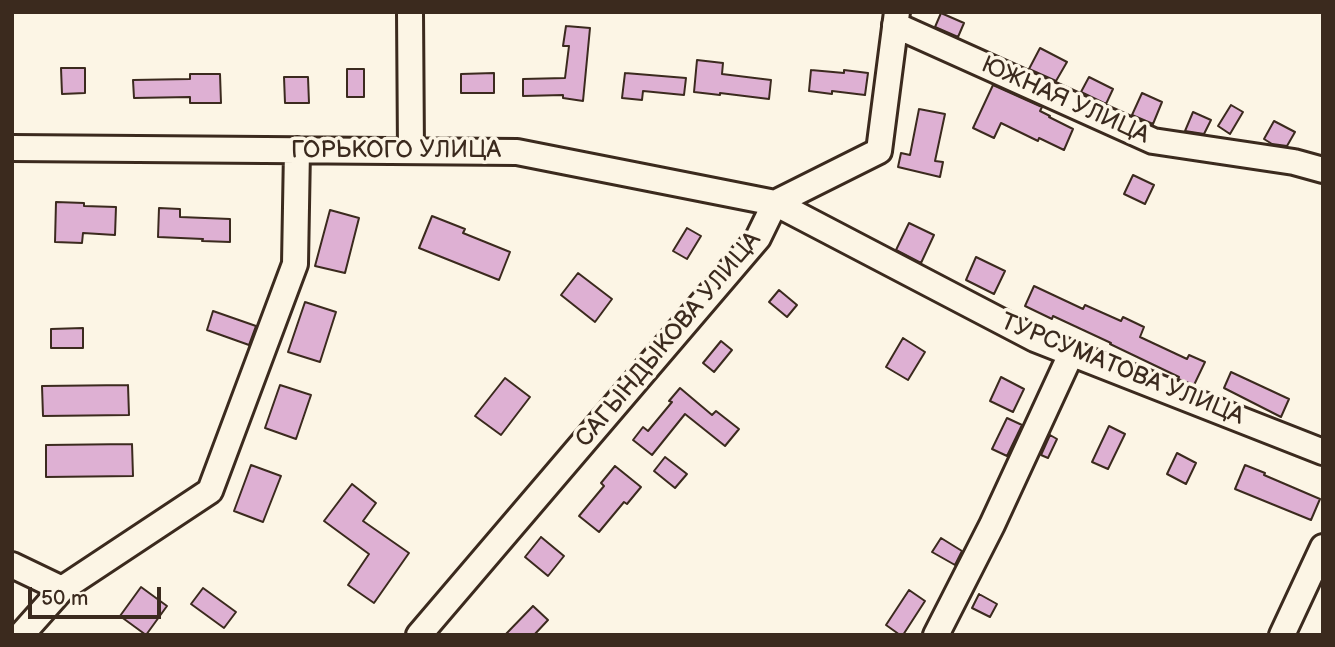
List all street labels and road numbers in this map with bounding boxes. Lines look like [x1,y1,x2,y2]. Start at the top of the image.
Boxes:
street label: ЮЖНАЯ УЛИЦА [977,51,1153,151]
street label: ГОРЬКОГО УЛИЦА [291,137,501,165]
street label: САГЫНДЫКОВА УЛИЦА [570,226,768,454]
street label: ТУРСУМАТОВА УЛИЦА [996,308,1248,432]

